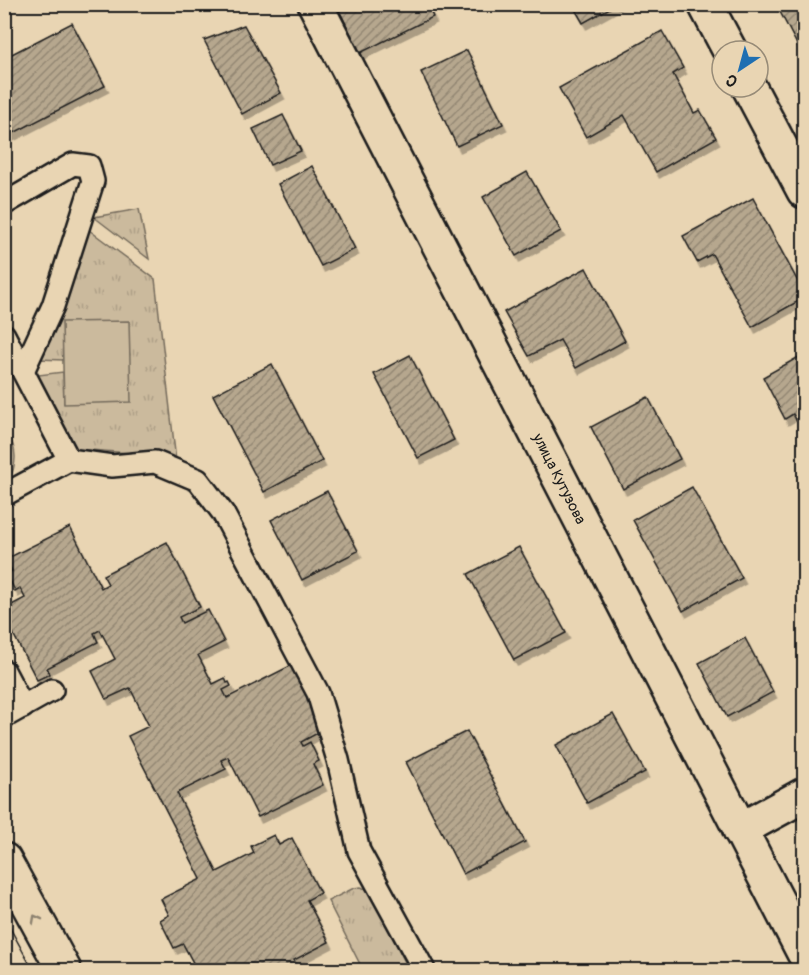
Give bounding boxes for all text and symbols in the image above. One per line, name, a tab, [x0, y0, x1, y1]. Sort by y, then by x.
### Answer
north arrow	[710, 39, 770, 99]
text: С	[722, 69, 742, 91]
street label: улица Кутузова	[528, 430, 590, 528]
one-way arrow	[32, 915, 43, 925]

